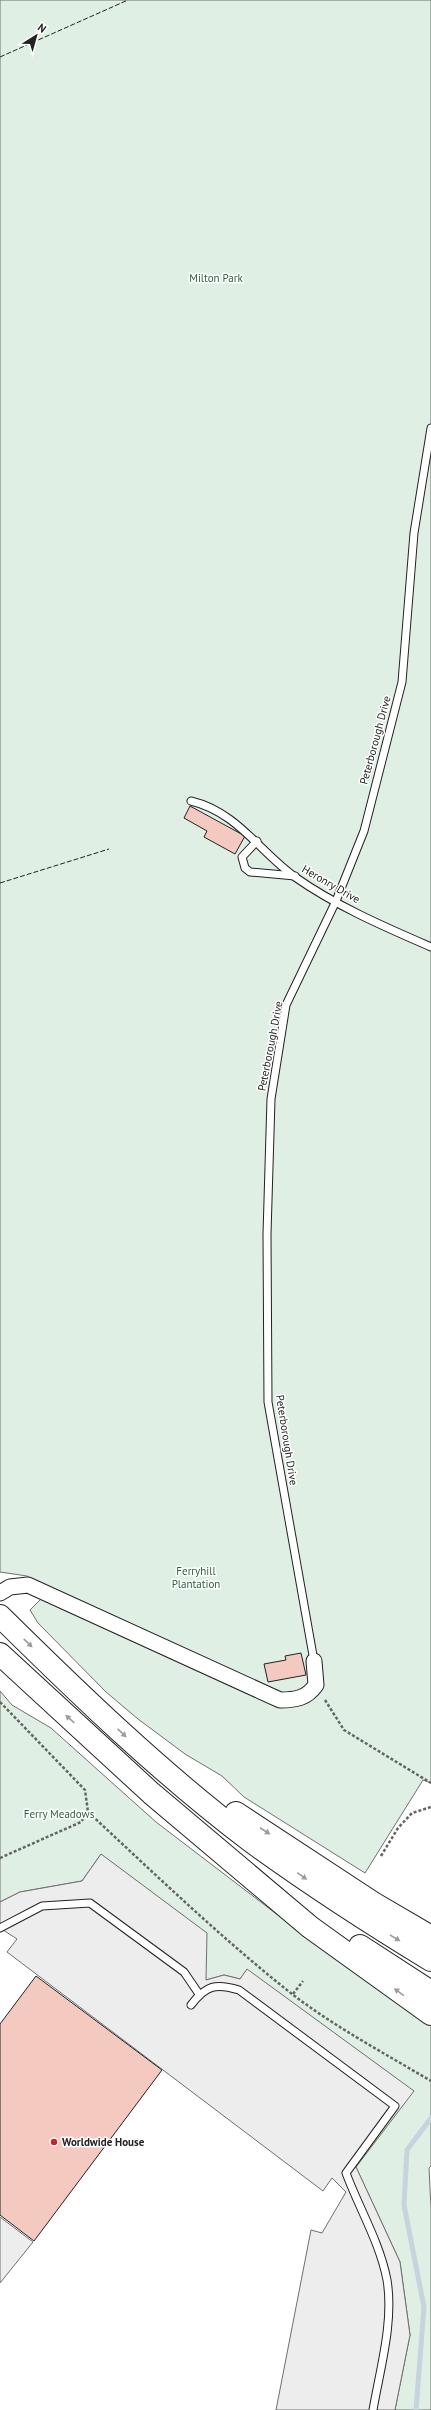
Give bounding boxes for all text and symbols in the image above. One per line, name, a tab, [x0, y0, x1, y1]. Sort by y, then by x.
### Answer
north arrow	[16, 16, 56, 56]
text: N	[35, 20, 49, 36]
park label: Milton Park	[189, 271, 243, 285]
street label: Peterborough Drive	[356, 694, 394, 786]
street label: Heronry Drive	[299, 862, 363, 906]
street label: Peterborough Drive	[254, 1000, 286, 1092]
street label: Peterborough Drive	[273, 1394, 301, 1487]
park label: Ferryhill Plantation	[172, 1564, 220, 1591]
one-way arrow	[23, 1638, 33, 1648]
one-way arrow	[65, 1715, 75, 1724]
one-way arrow	[117, 1728, 127, 1737]
park label: Ferry Meadows	[24, 1807, 95, 1821]
one-way arrow	[259, 1827, 270, 1835]
one-way arrow	[296, 1872, 307, 1880]
one-way arrow	[389, 1935, 401, 1942]
one-way arrow	[394, 1988, 404, 1996]
place label: Worldwide House	[62, 2135, 145, 2149]
marker: Worldwide House	[49, 2137, 59, 2147]

